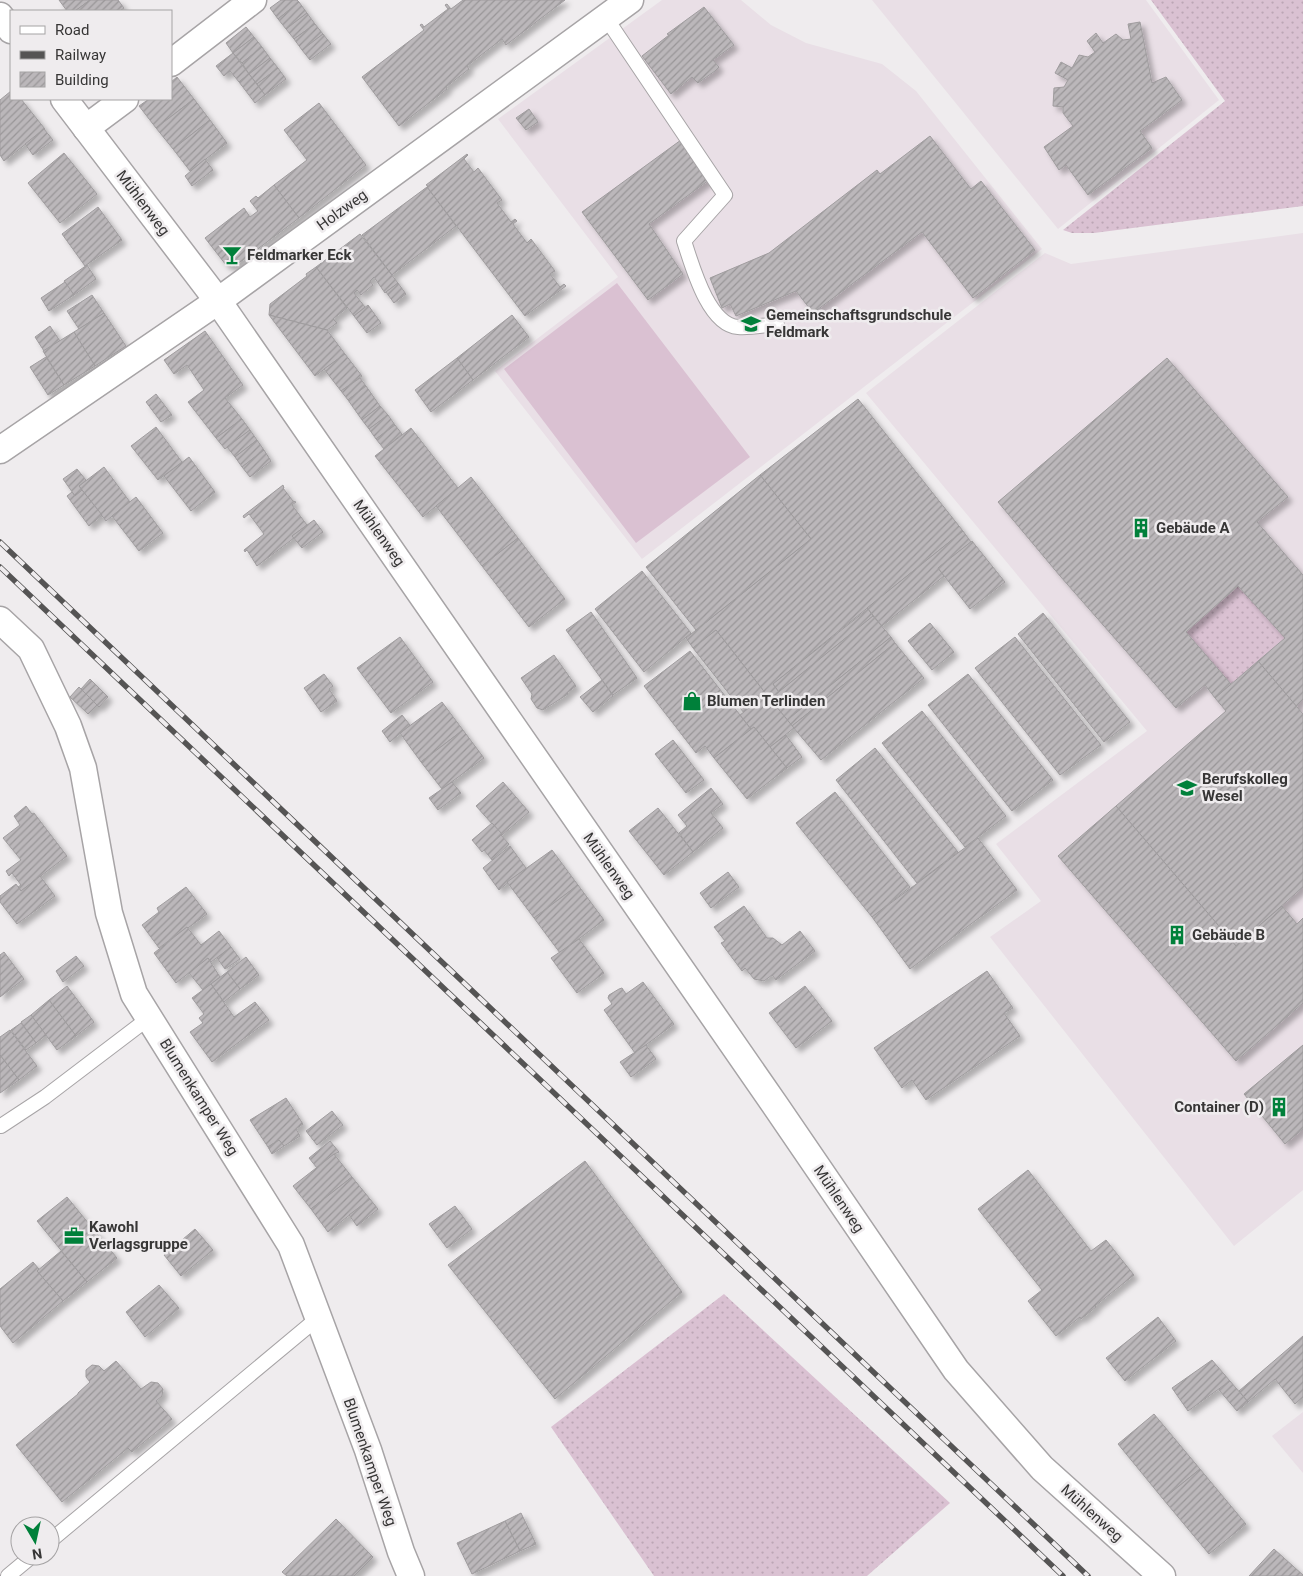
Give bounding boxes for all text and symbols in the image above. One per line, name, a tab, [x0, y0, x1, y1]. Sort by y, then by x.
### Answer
legend	[10, 10, 172, 100]
text: Road	[55, 21, 89, 39]
text: Railway	[55, 46, 106, 64]
text: Building	[55, 71, 109, 89]
street label: Mühlenweg	[113, 167, 173, 239]
street label: Holzweg	[313, 186, 371, 234]
bar icon: Feldmarker Eck	[221, 244, 243, 266]
place label: Feldmarker Eck	[247, 246, 352, 264]
place label: Gemeinschaftsgrundschule Feldmark	[766, 306, 952, 341]
school or university icon: Gemeinschaftsgrundschule Feldmark	[740, 313, 762, 335]
street label: Mühlenweg	[349, 496, 409, 570]
building icon: Gebäude A	[1130, 517, 1152, 539]
place label: Gebäude A	[1156, 519, 1230, 537]
shop icon: Blumen Terlinden	[681, 690, 703, 712]
place label: Blumen Terlinden	[707, 692, 825, 710]
place label: Berufskolleg Wesel	[1202, 770, 1288, 805]
school or university icon: Berufskolleg Wesel	[1176, 777, 1198, 799]
street label: Mühlenweg	[579, 829, 639, 903]
building icon: Gebäude B	[1166, 924, 1188, 946]
place label: Gebäude B	[1192, 926, 1265, 944]
street label: Blumenkamper Weg	[156, 1035, 242, 1159]
building icon: Container (D)	[1268, 1096, 1290, 1118]
place label: Container (D)	[1174, 1098, 1264, 1116]
street label: Mühlenweg	[810, 1162, 868, 1236]
place label: Kawohl Verlagsgruppe	[89, 1218, 188, 1253]
office icon: Kawohl Verlagsgruppe	[63, 1225, 85, 1247]
street label: Blumenkamper Weg	[340, 1396, 400, 1528]
street label: Mühlenweg	[1057, 1480, 1127, 1546]
north arrow	[10, 1516, 60, 1566]
text: N	[31, 1545, 43, 1563]

